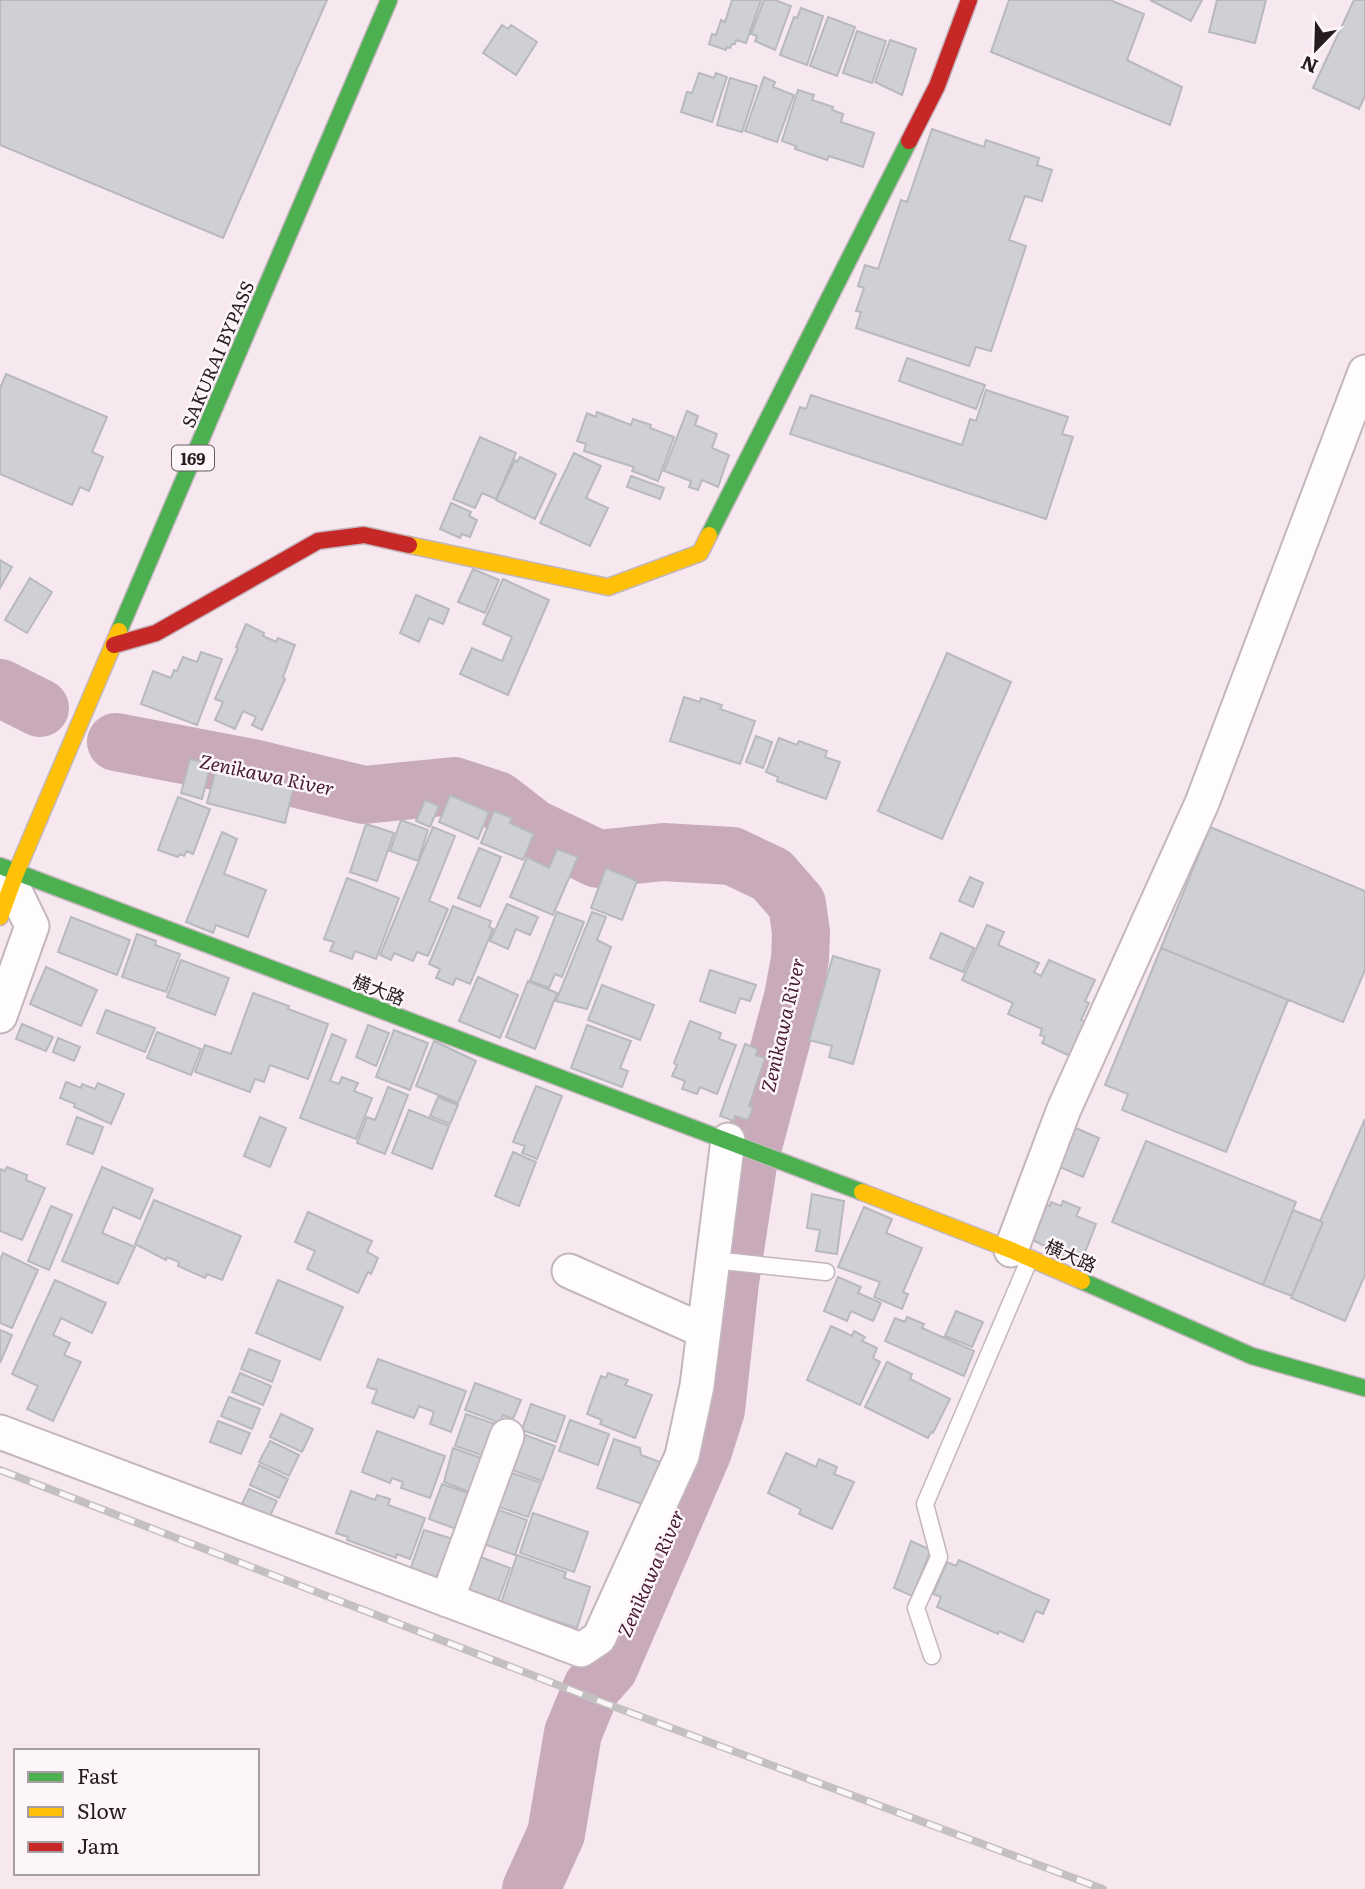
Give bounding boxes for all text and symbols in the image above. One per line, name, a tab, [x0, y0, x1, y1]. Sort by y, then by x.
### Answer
north arrow	[1281, 14, 1351, 84]
text: N	[1296, 50, 1322, 82]
street label: SAKURAI BYPASS	[174, 276, 260, 432]
road number: 169	[172, 446, 214, 471]
water label: Zenikawa River	[197, 746, 337, 802]
water label: Zenikawa River	[753, 955, 811, 1095]
street label: 横大路	[349, 967, 409, 1011]
street label: 横大路	[1041, 1232, 1101, 1278]
water label: Zenikawa River	[609, 1504, 691, 1641]
legend	[14, 1749, 259, 1875]
text: Fast	[77, 1759, 118, 1790]
text: Slow	[77, 1794, 127, 1825]
text: Jam	[77, 1829, 119, 1860]

